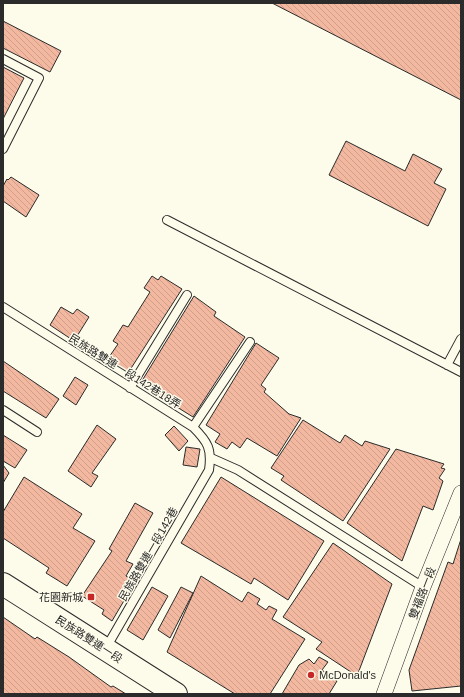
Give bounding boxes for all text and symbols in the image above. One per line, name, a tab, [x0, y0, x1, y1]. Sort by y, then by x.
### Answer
street label: 民族路雙連一段142巷18弄	[67, 332, 183, 410]
street label: 民族路雙連一段142巷	[116, 505, 180, 603]
street label: 雙福路一段	[407, 565, 437, 621]
place label: 花園新城	[39, 591, 83, 603]
marker: 花園新城	[86, 592, 96, 602]
street label: 民族路雙連一段	[53, 613, 125, 665]
place label: McDonald's	[319, 669, 377, 681]
marker: McDonald's	[306, 670, 316, 680]

